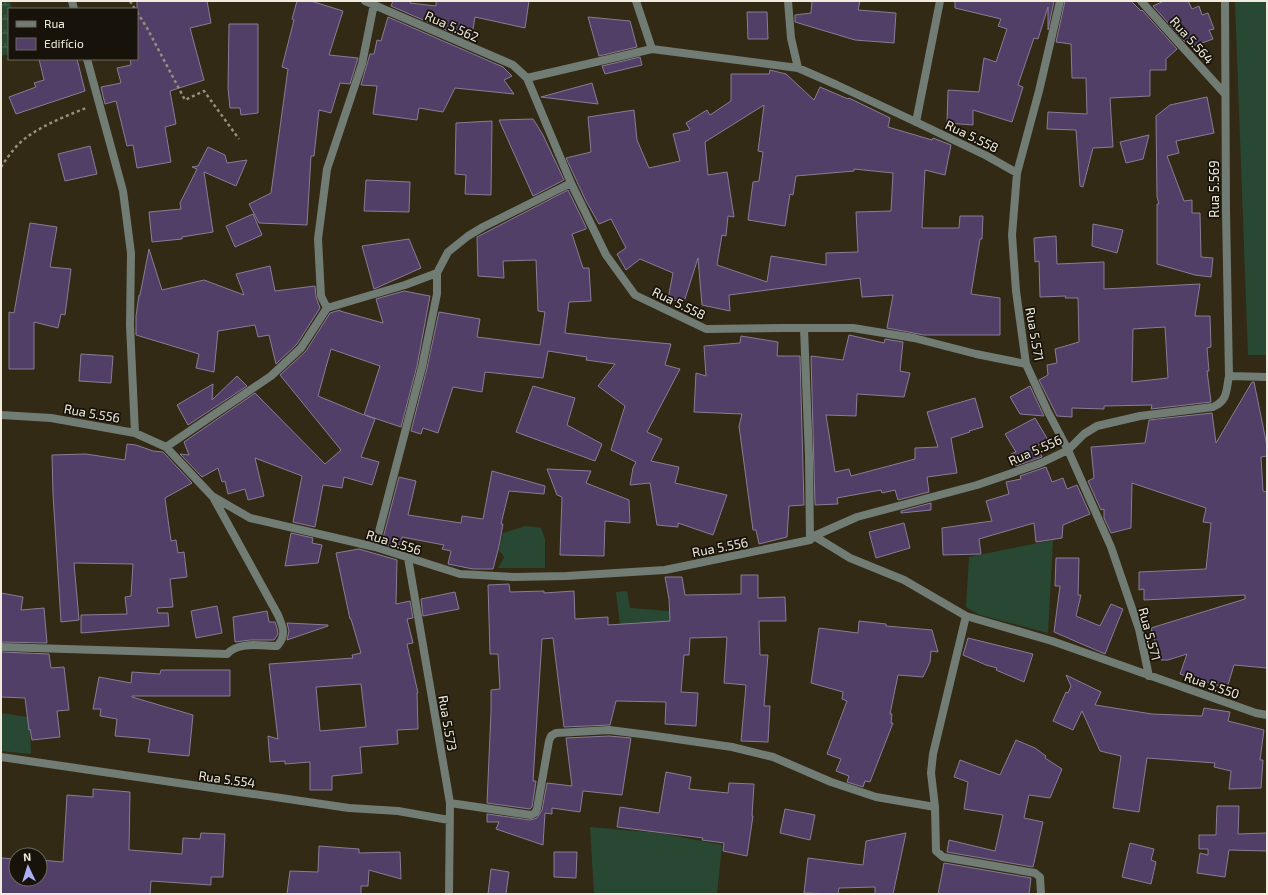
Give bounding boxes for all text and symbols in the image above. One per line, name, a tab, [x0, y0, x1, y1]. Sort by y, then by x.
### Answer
street label: Rua 5.562	[423, 7, 481, 45]
legend	[8, 8, 138, 60]
street label: Rua 5.564	[1167, 13, 1217, 67]
text: Rua	[44, 16, 65, 30]
text: Edifício	[44, 36, 84, 50]
street label: Rua 5.558	[943, 116, 1001, 156]
street label: Rua 5.569	[1206, 160, 1222, 218]
street label: Rua 5.558	[650, 283, 708, 323]
street label: Rua 5.571	[1022, 306, 1048, 362]
street label: Rua 5.556	[63, 400, 121, 426]
street label: Rua 5.556	[1006, 431, 1064, 469]
street label: Rua 5.556	[364, 526, 424, 558]
street label: Rua 5.556	[691, 534, 749, 560]
street label: Rua 5.571	[1135, 606, 1165, 662]
street label: Rua 5.550	[1182, 668, 1242, 702]
street label: Rua 5.573	[435, 694, 461, 752]
street label: Rua 5.554	[197, 767, 257, 791]
north arrow	[8, 847, 48, 887]
text: N	[23, 850, 32, 863]

